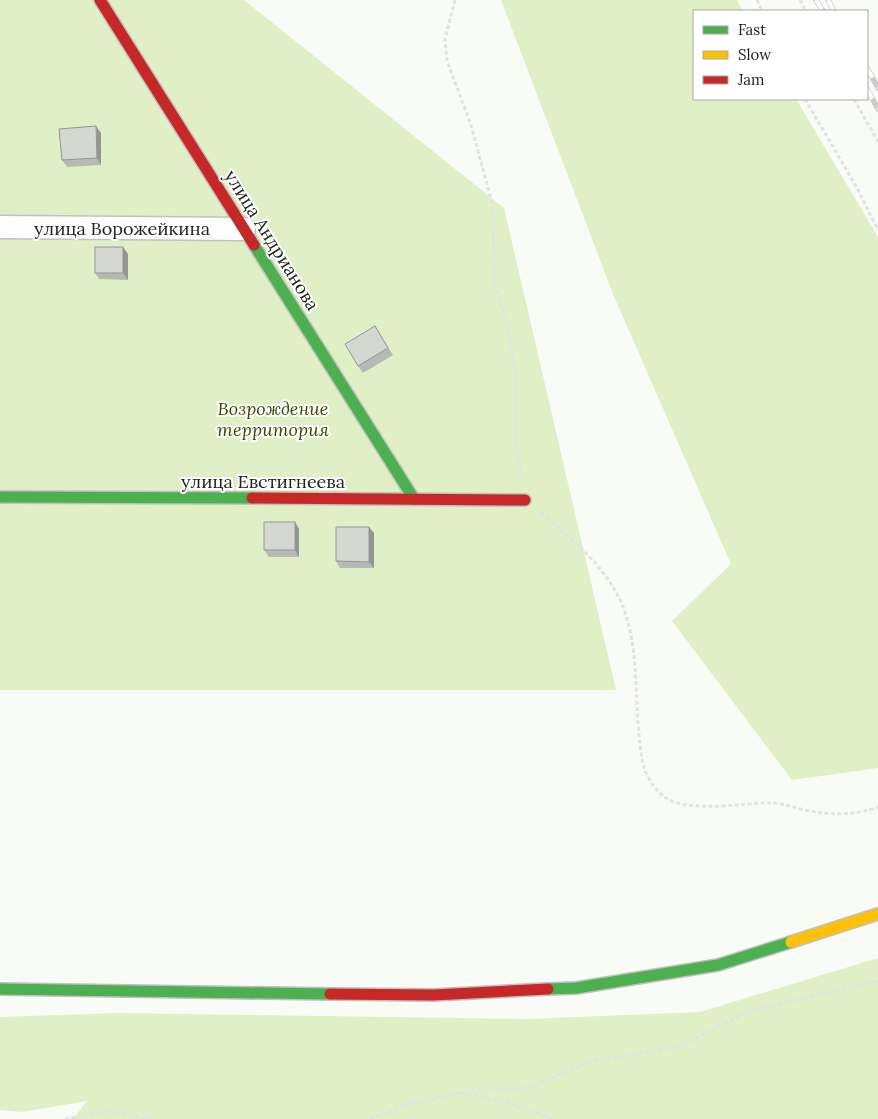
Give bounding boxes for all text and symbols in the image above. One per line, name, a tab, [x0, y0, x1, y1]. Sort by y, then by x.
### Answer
legend	[693, 10, 868, 100]
text: Fast	[738, 20, 766, 39]
text: Slow	[738, 45, 771, 64]
text: Jam	[737, 70, 765, 89]
street label: улица Андрианова	[220, 165, 324, 315]
street label: улица Ворожейкина	[34, 217, 210, 240]
park label: Возрождение территория	[217, 397, 329, 441]
street label: улица Евстигнеева	[181, 470, 345, 493]

